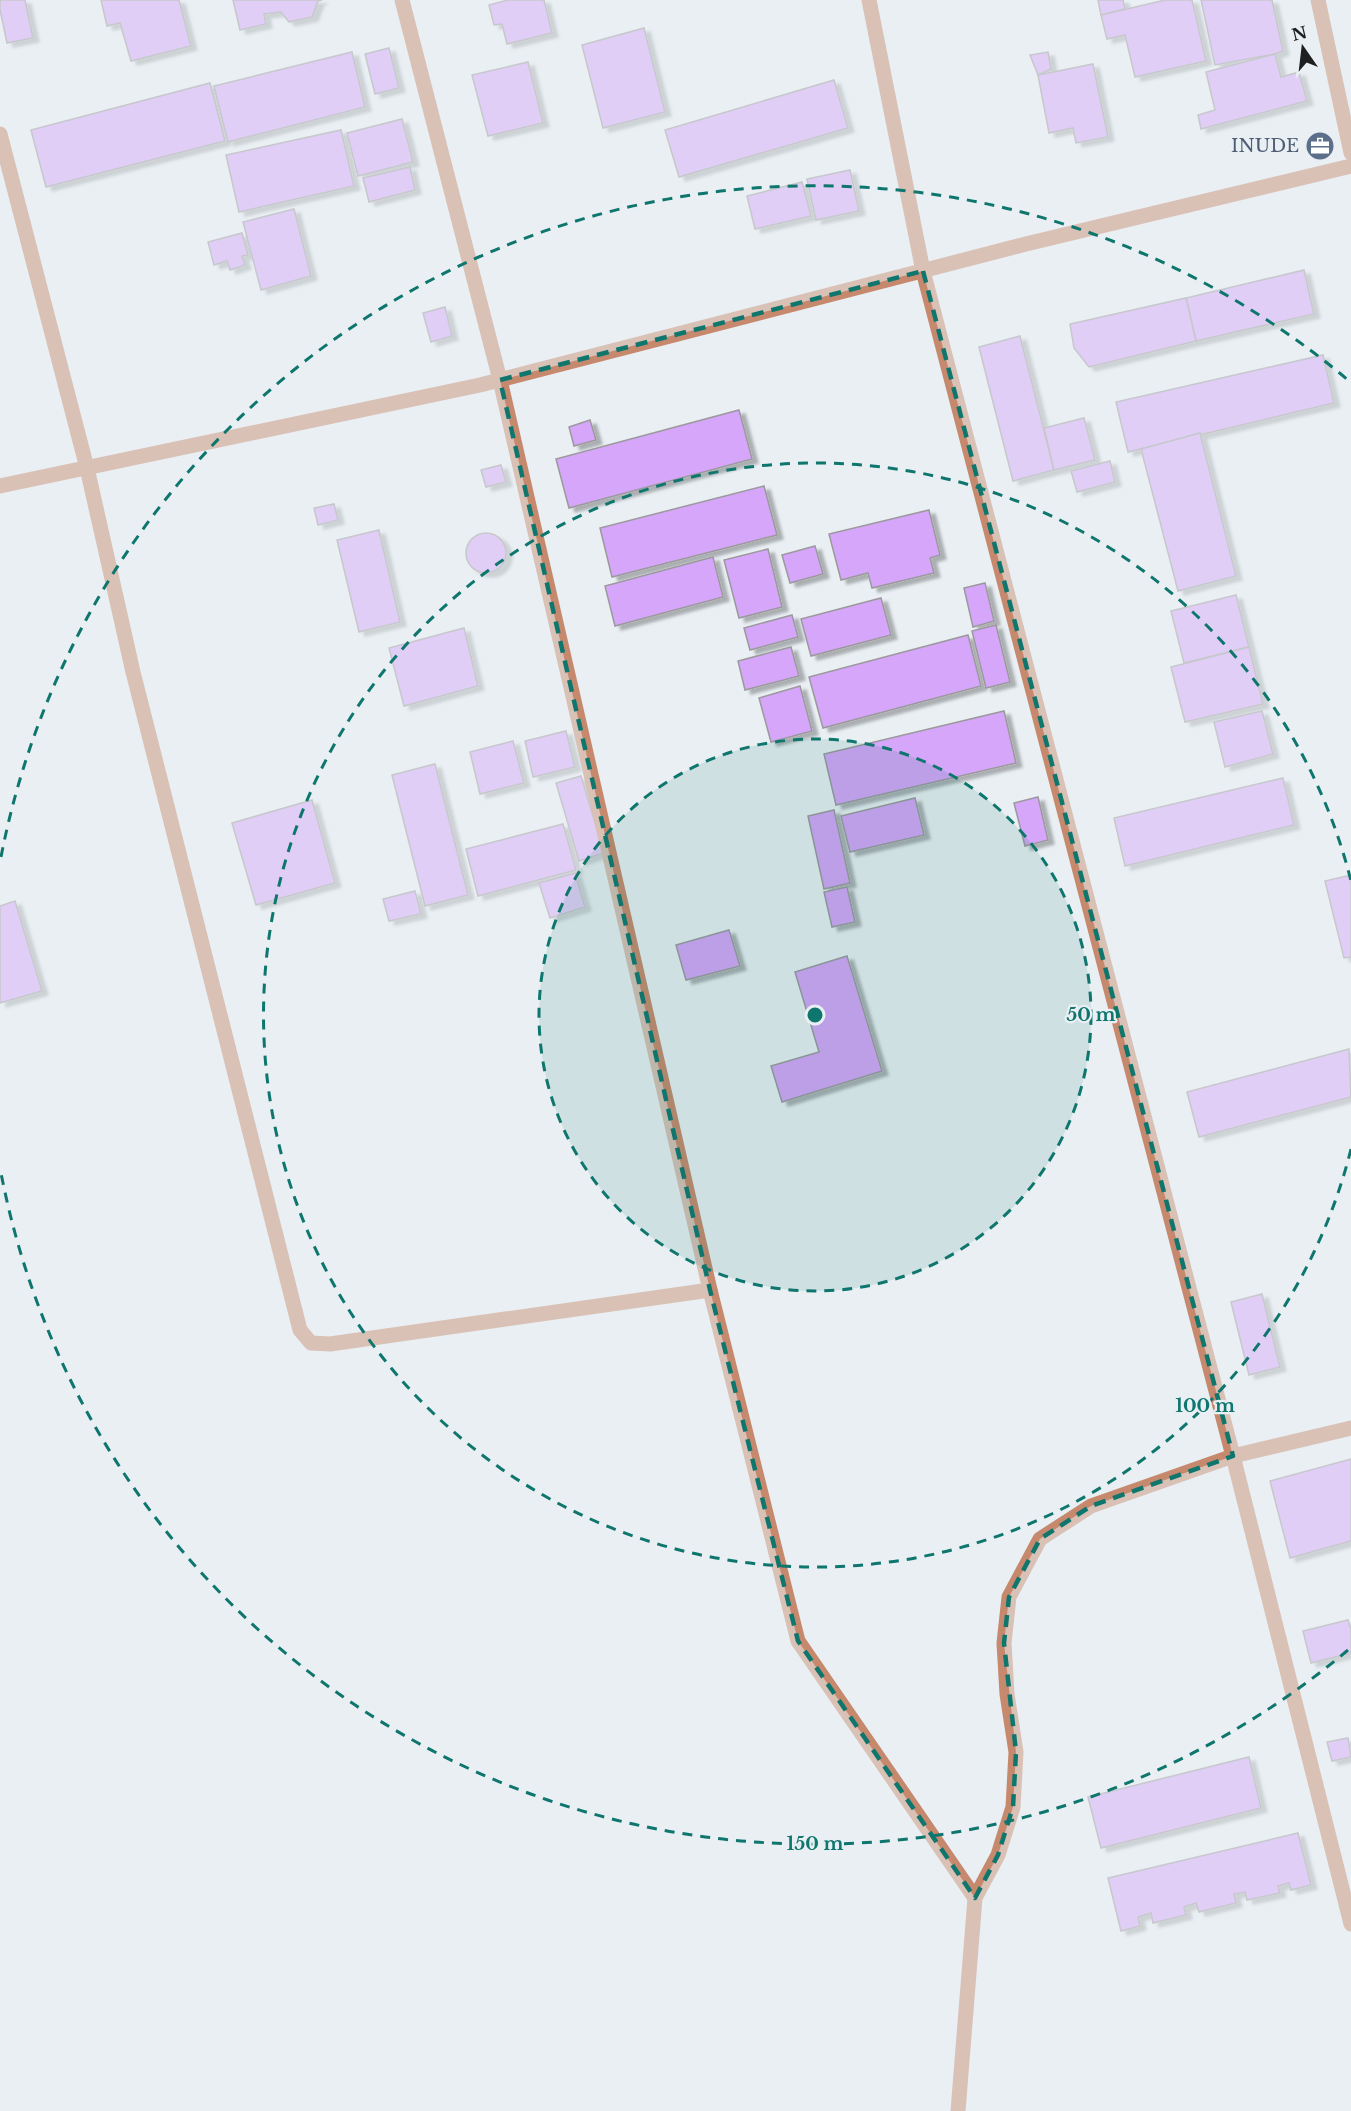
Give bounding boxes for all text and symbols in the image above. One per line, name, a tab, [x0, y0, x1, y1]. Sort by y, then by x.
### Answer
north arrow	[1273, 18, 1333, 78]
text: N	[1290, 22, 1309, 45]
office icon: INUDE	[1304, 130, 1336, 162]
place label: INUDE	[1231, 135, 1299, 157]
text: 50 m	[1067, 1004, 1116, 1026]
centre of rings	[805, 1005, 825, 1025]
text: 100 m	[1175, 1395, 1235, 1417]
text: 150 m	[787, 1833, 844, 1855]

